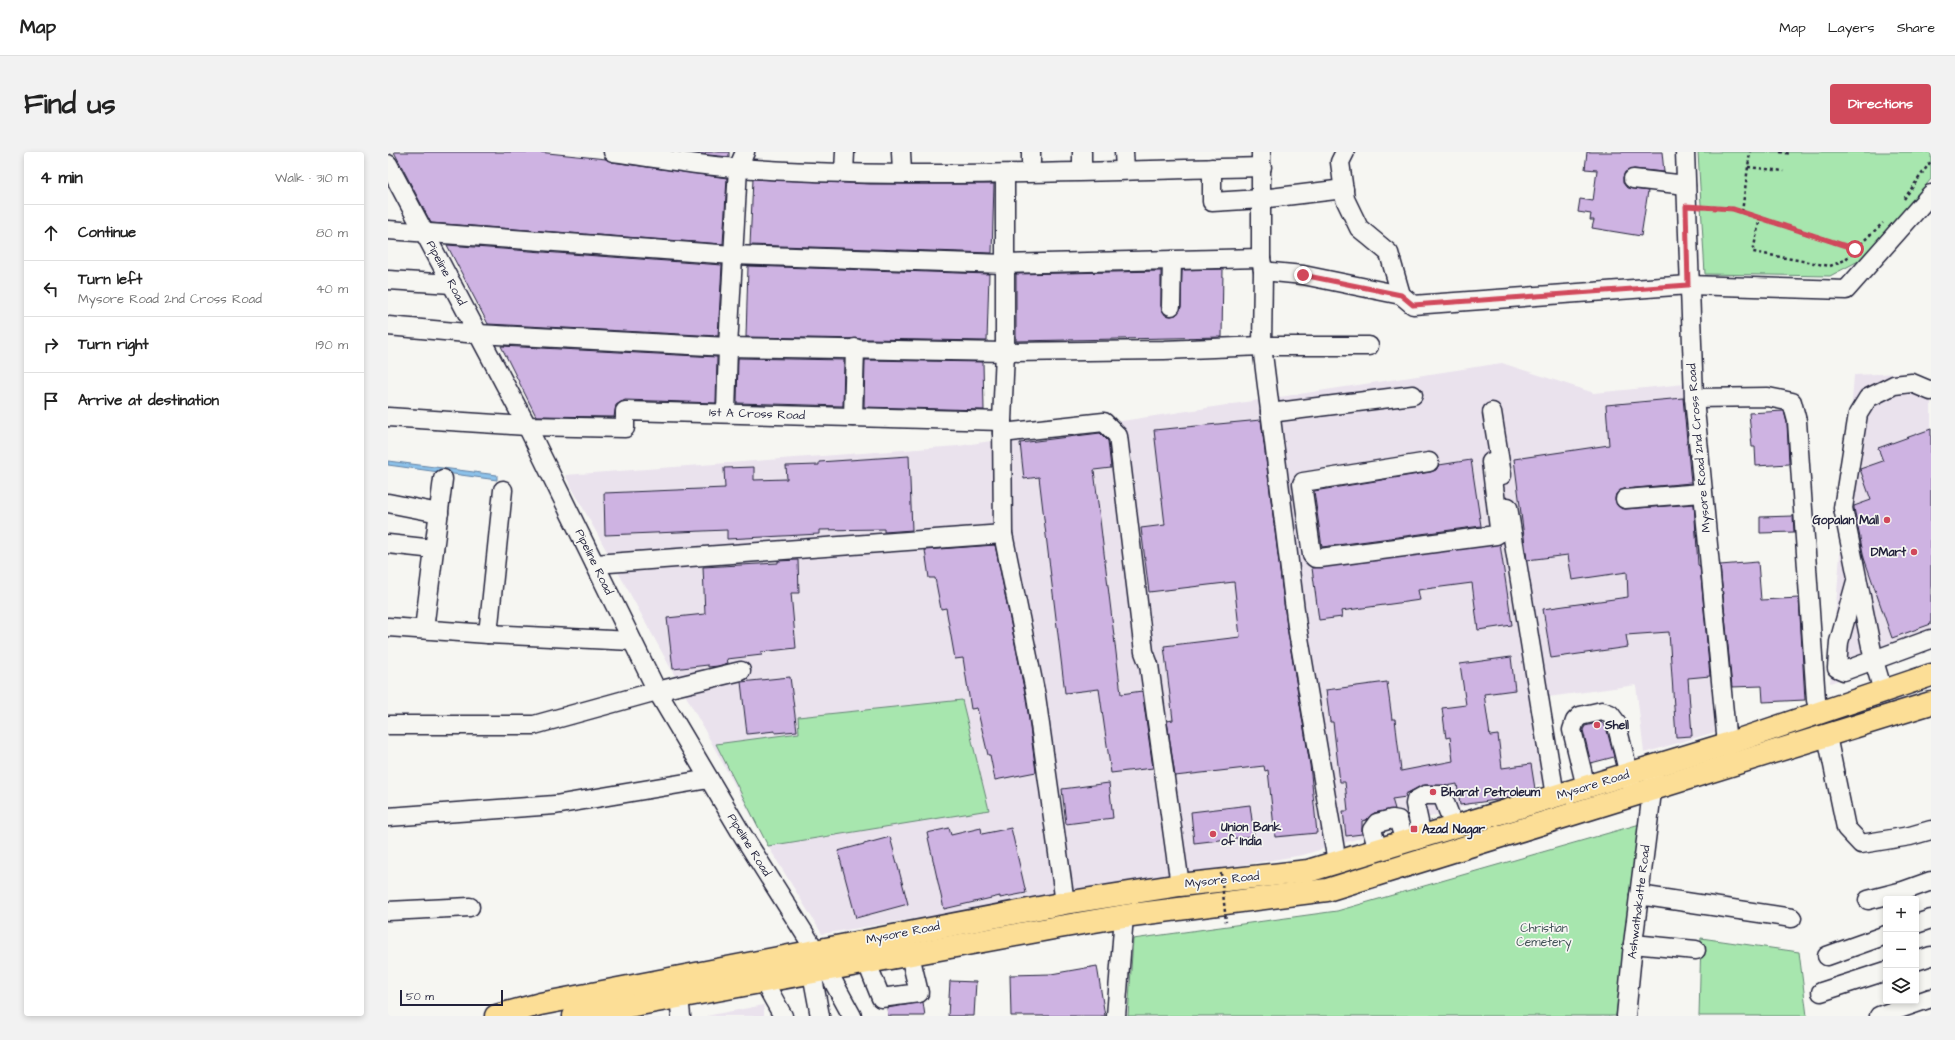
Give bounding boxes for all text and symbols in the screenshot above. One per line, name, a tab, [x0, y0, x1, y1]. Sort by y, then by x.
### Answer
text: Map	[20, 14, 56, 41]
text: Map	[1779, 18, 1806, 38]
text: Layers	[1828, 18, 1875, 38]
text: Share	[1897, 18, 1935, 38]
button: Directions	[1830, 84, 1931, 124]
text: Find us	[24, 85, 115, 124]
text: 4 min	[40, 166, 83, 190]
text: Walk · 310 m	[275, 169, 348, 187]
icon: ahead	[40, 222, 62, 244]
text: Continue	[78, 222, 136, 243]
text: 80 m	[316, 224, 348, 242]
street label: Pipeline Road	[422, 238, 470, 308]
route start	[1846, 240, 1864, 258]
route end	[1294, 266, 1312, 284]
text: Turn left	[78, 269, 142, 290]
icon: left	[40, 278, 62, 300]
text: 40 m	[316, 280, 348, 298]
text: Mysore Road 2nd Cross Road	[78, 290, 262, 308]
icon: right	[40, 334, 62, 356]
text: Turn right	[78, 334, 149, 355]
text: 190 m	[315, 336, 348, 354]
street label: Mysore Road 2nd Cross Road	[1683, 363, 1716, 533]
icon: arrive	[40, 390, 62, 412]
text: Arrive at destination	[78, 390, 219, 411]
street label: 1st A Cross Road	[709, 404, 805, 424]
place label: Gopalan Mall	[1813, 512, 1879, 530]
marker: Gopalan Mall	[1882, 515, 1892, 525]
street label: Pipeline Road	[571, 526, 617, 598]
place label: DMart	[1871, 544, 1906, 561]
marker: DMart	[1909, 547, 1919, 557]
place label: Shell	[1604, 717, 1629, 734]
marker: Shell	[1592, 720, 1602, 730]
street label: Mysore Road	[1555, 766, 1632, 805]
place label: Bharat Petroleum	[1441, 784, 1541, 801]
marker: Bharat Petroleum	[1428, 787, 1438, 797]
street label: Pipeline Road	[723, 810, 775, 880]
place label: Union Bank of India	[1220, 819, 1282, 850]
place label: Azad Nagar	[1422, 821, 1486, 840]
marker: Azad Nagar	[1409, 824, 1419, 834]
marker: Union Bank of India	[1208, 829, 1218, 839]
street label: Ashwathakatte Road	[1624, 844, 1654, 960]
street label: Mysore Road	[1184, 868, 1260, 893]
map controls	[1883, 896, 1919, 1004]
button: +	[1883, 896, 1919, 932]
street label: Mysore Road	[865, 918, 942, 949]
park label: Christian Cemetery	[1516, 920, 1572, 952]
button: −	[1883, 932, 1919, 968]
button: layers	[1883, 968, 1919, 1004]
scale bar	[400, 988, 503, 1007]
text: 50 m	[406, 989, 434, 1004]

